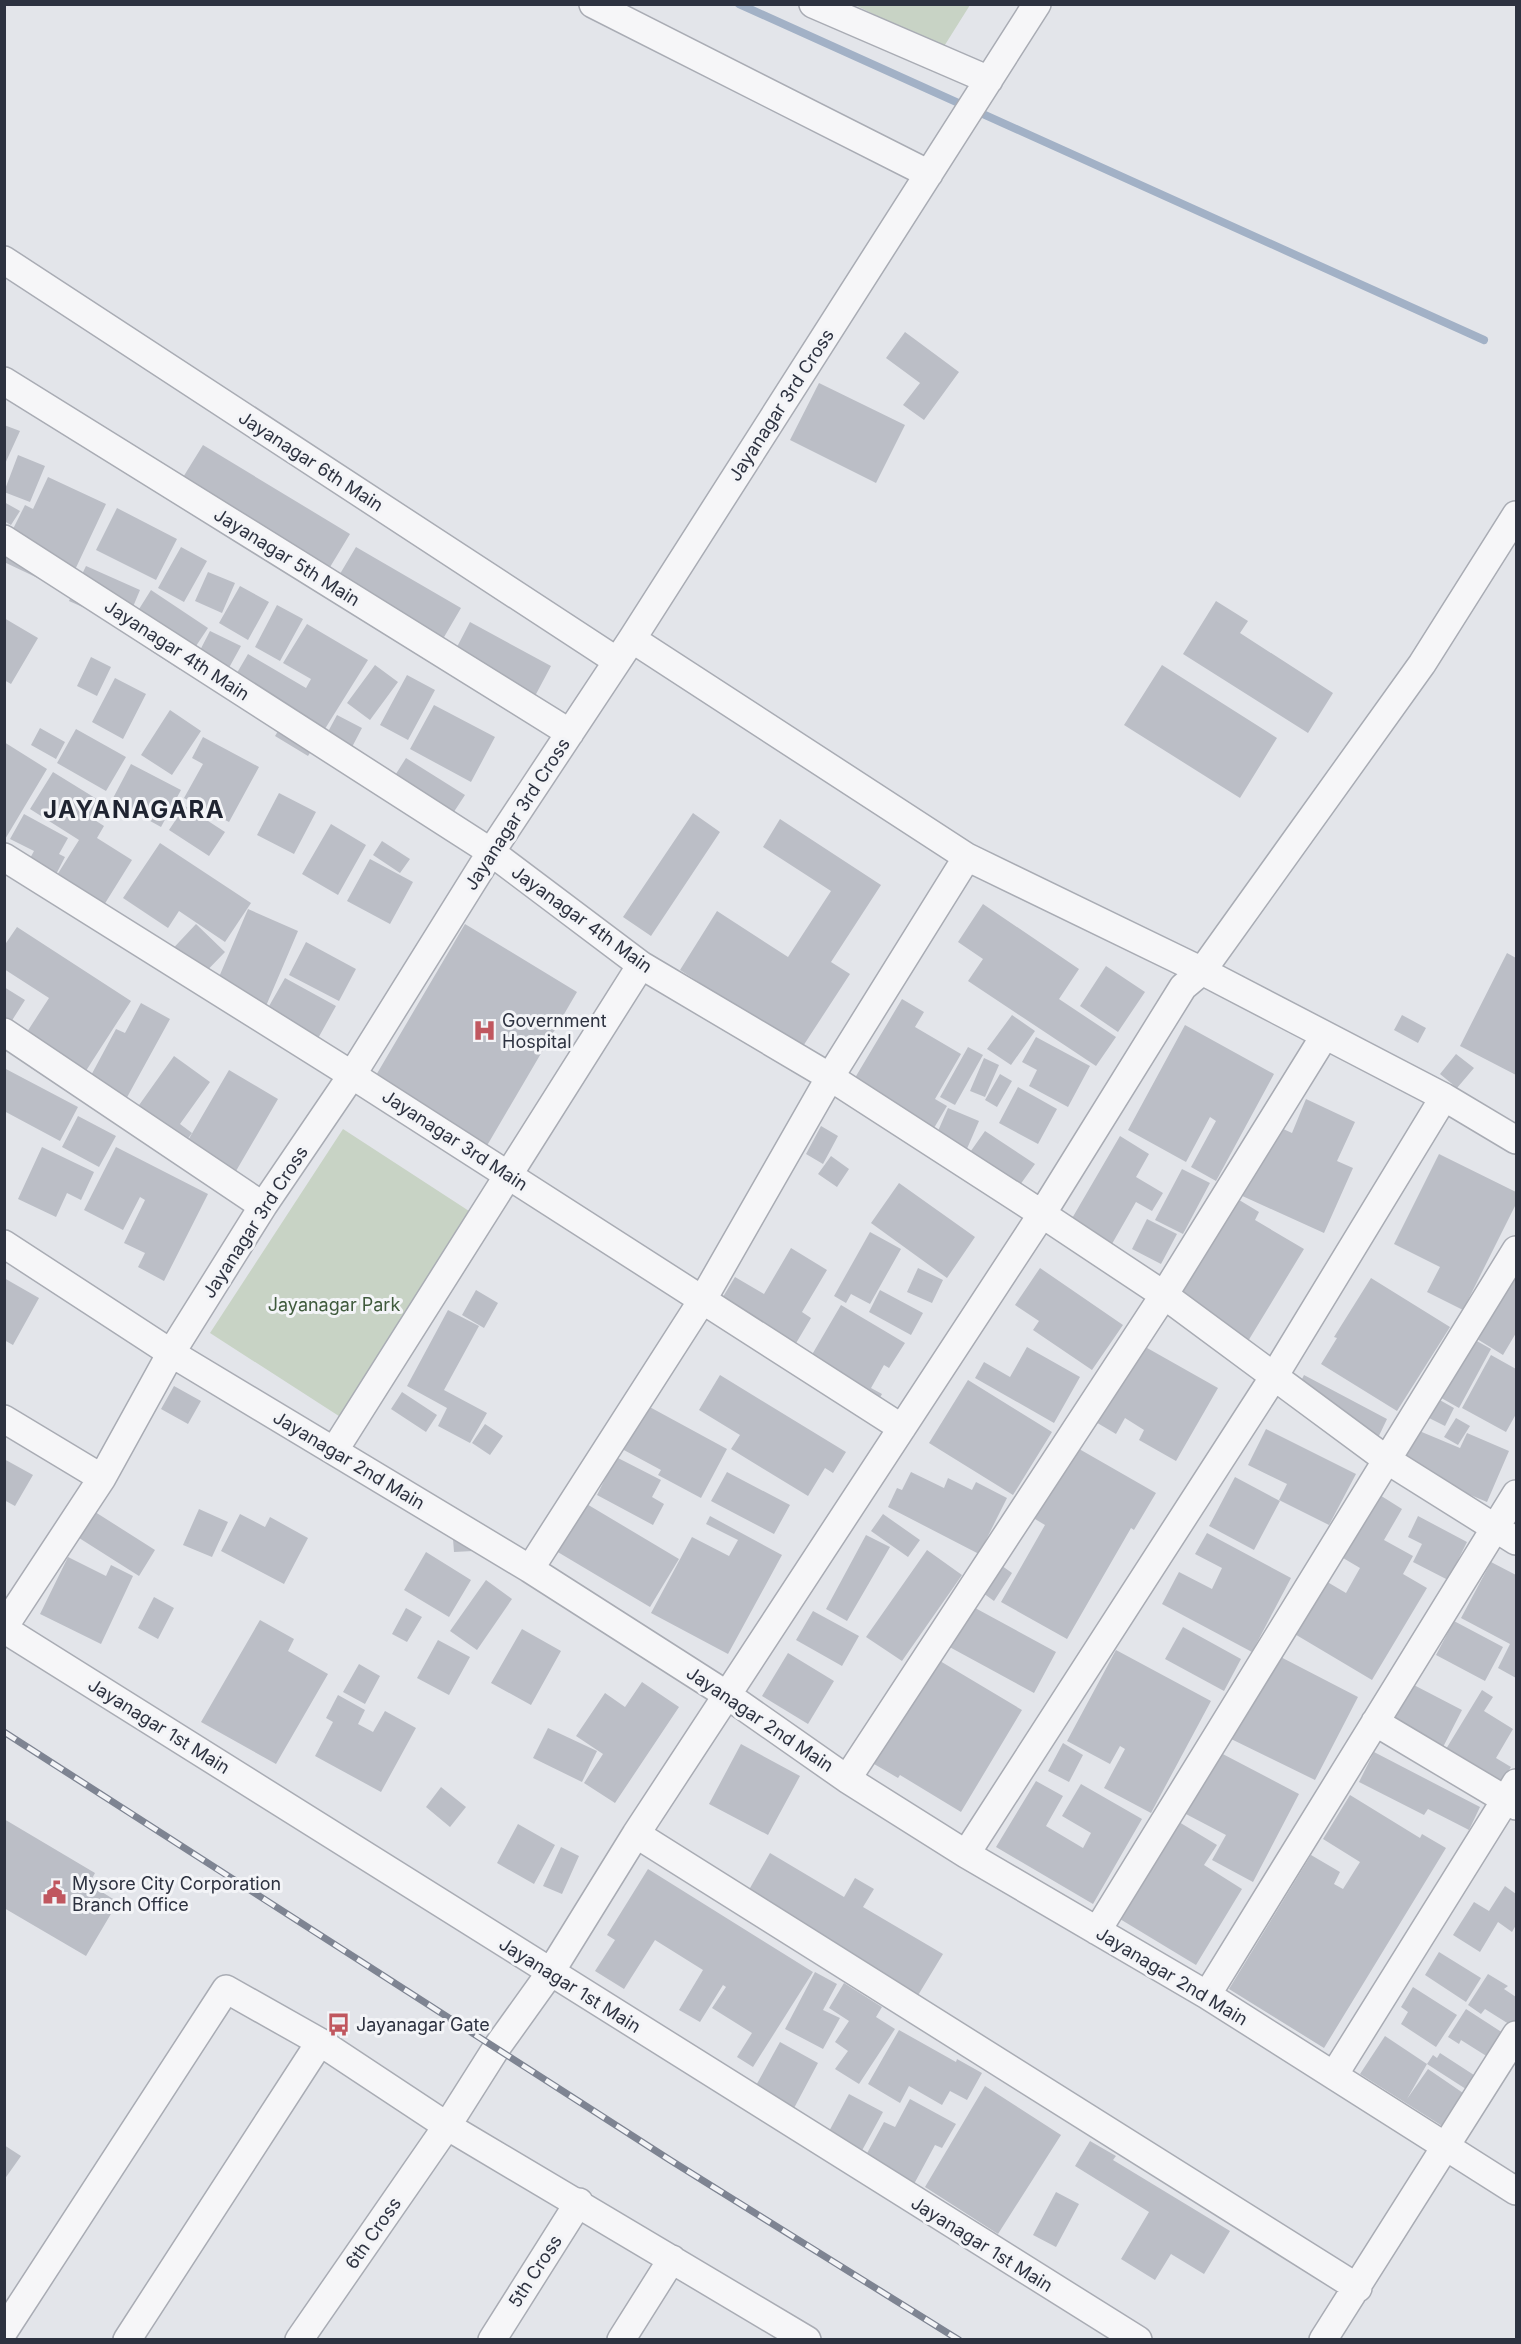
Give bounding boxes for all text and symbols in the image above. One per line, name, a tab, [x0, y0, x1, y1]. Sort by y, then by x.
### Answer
street label: Jayanagar 3rd Cross	[724, 325, 838, 485]
street label: Jayanagar 6th Main	[235, 406, 387, 516]
street label: Jayanagar 5th Main	[210, 504, 364, 610]
street label: Jayanagar 4th Main	[101, 595, 253, 705]
street label: Jayanagar 3rd Cross	[460, 734, 574, 894]
district label: JAYANAGARA	[43, 795, 225, 824]
street label: Jayanagar 4th Main	[508, 861, 656, 977]
place label: Government Hospital	[502, 1010, 607, 1052]
hospital icon: Government Hospital	[471, 1017, 497, 1043]
street label: Jayanagar 3rd Main	[378, 1085, 532, 1195]
street label: Jayanagar 3rd Cross	[198, 1142, 312, 1302]
park label: Jayanagar Park	[268, 1294, 400, 1315]
street label: Jayanagar 2nd Main	[269, 1406, 429, 1514]
street label: Jayanagar 2nd Main	[682, 1662, 838, 1776]
street label: Jayanagar 1st Main	[84, 1674, 234, 1778]
place label: Mysore City Corporation Branch Office	[72, 1873, 281, 1915]
public building icon: Mysore City Corporation Branch Office	[41, 1880, 67, 1906]
street label: Jayanagar 2nd Main	[1092, 1922, 1252, 2030]
street label: Jayanagar 1st Main	[495, 1933, 645, 2037]
bus stop icon: Jayanagar Gate	[325, 2011, 351, 2037]
place label: Jayanagar Gate	[356, 2014, 490, 2035]
street label: Jayanagar 1st Main	[907, 2192, 1057, 2296]
street label: 6th Cross	[341, 2193, 405, 2273]
street label: 5th Cross	[504, 2231, 566, 2311]

